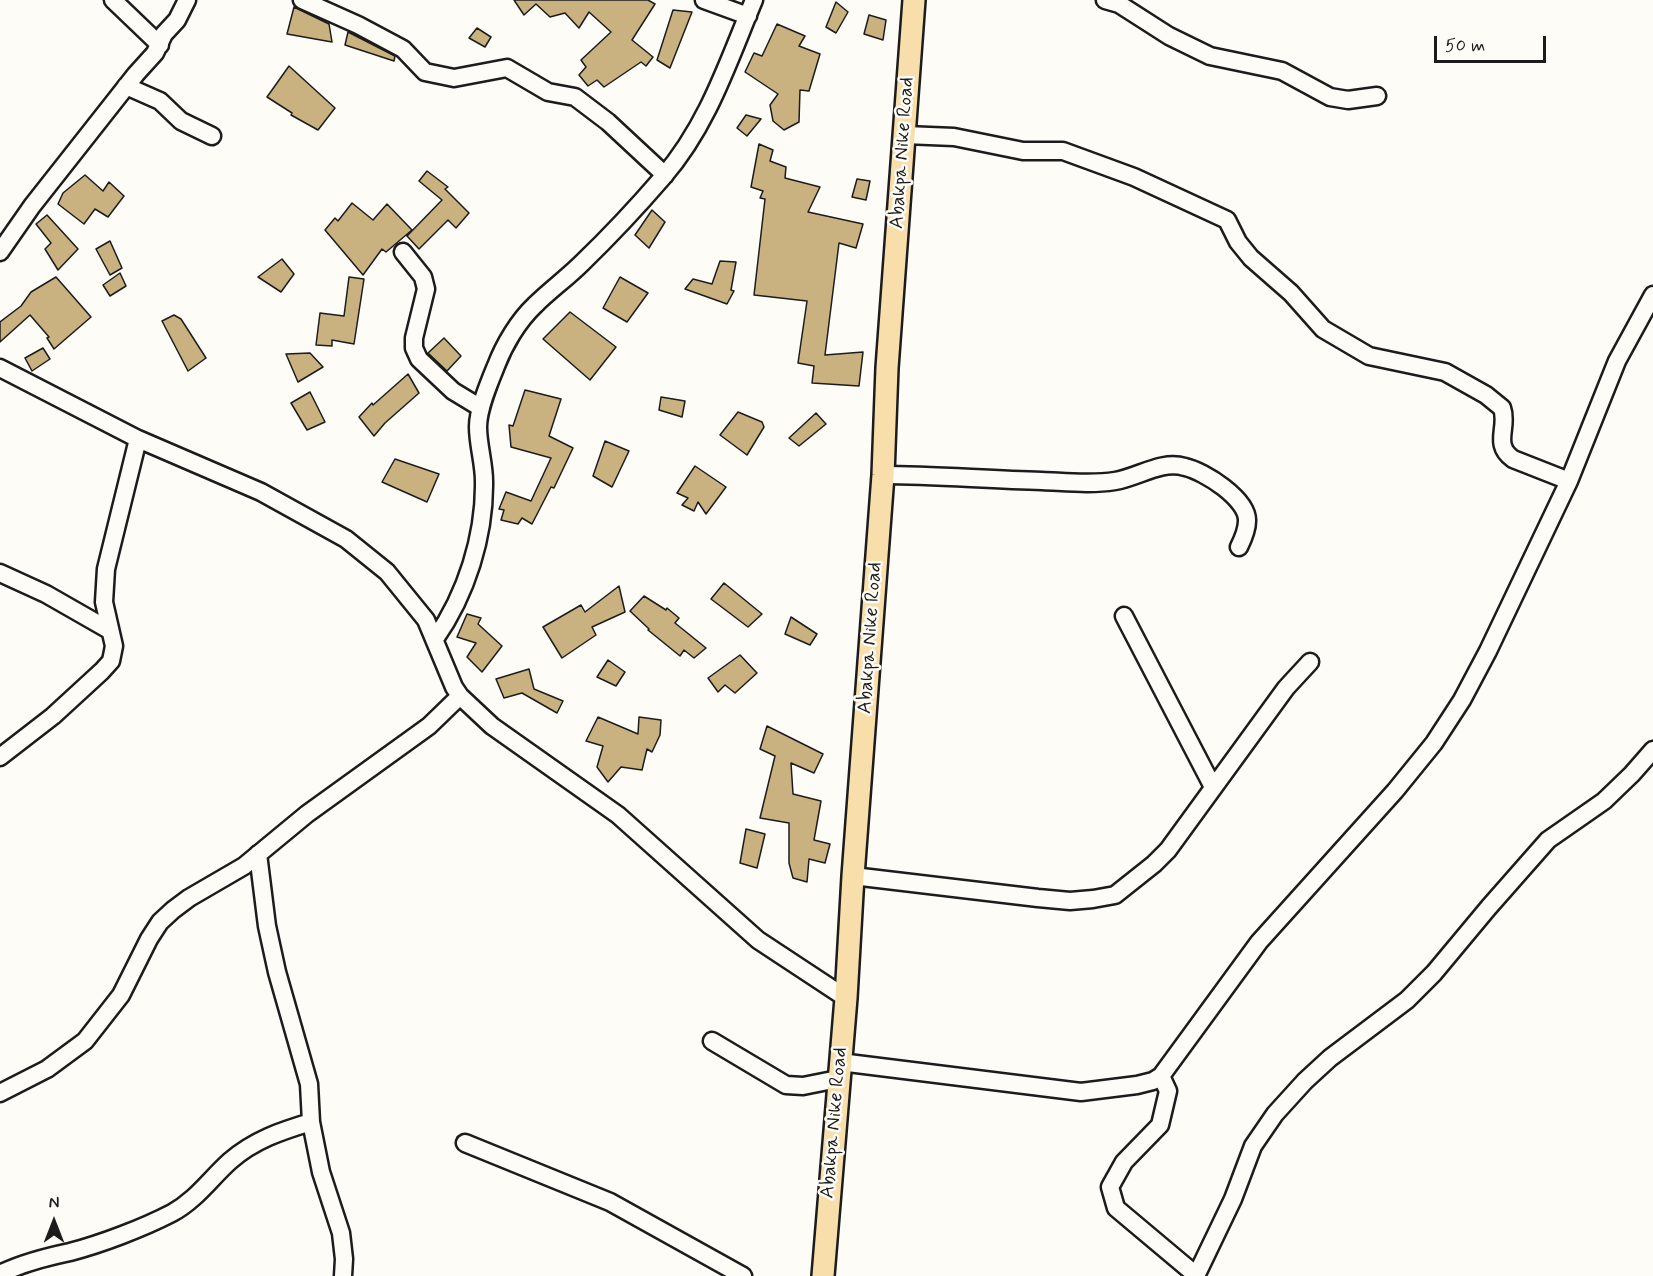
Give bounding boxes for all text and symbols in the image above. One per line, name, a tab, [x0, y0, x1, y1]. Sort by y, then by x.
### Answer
scale bar	[1437, 24, 1550, 62]
text: 50 m	[1445, 34, 1485, 58]
street label: Abakpa Nike Road	[886, 76, 920, 230]
street label: Abakpa Nike Road	[854, 561, 888, 715]
street label: Abakpa Nike Road	[816, 1046, 854, 1200]
north arrow	[24, 1192, 84, 1252]
text: N	[49, 1193, 59, 1214]

